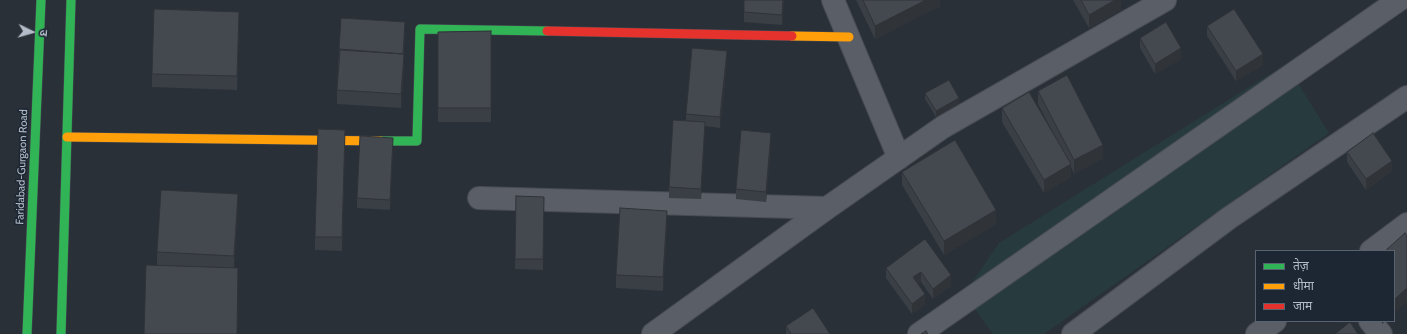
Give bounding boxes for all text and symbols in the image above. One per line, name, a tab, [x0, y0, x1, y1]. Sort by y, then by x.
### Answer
north arrow	[12, 12, 52, 52]
text: उ	[37, 29, 51, 37]
street label: Faridabad-Gurgaon Road	[13, 109, 31, 225]
legend	[1255, 250, 1395, 322]
text: तेज़	[1293, 258, 1309, 273]
text: धीमा	[1293, 278, 1314, 293]
text: जाम	[1293, 298, 1312, 313]

